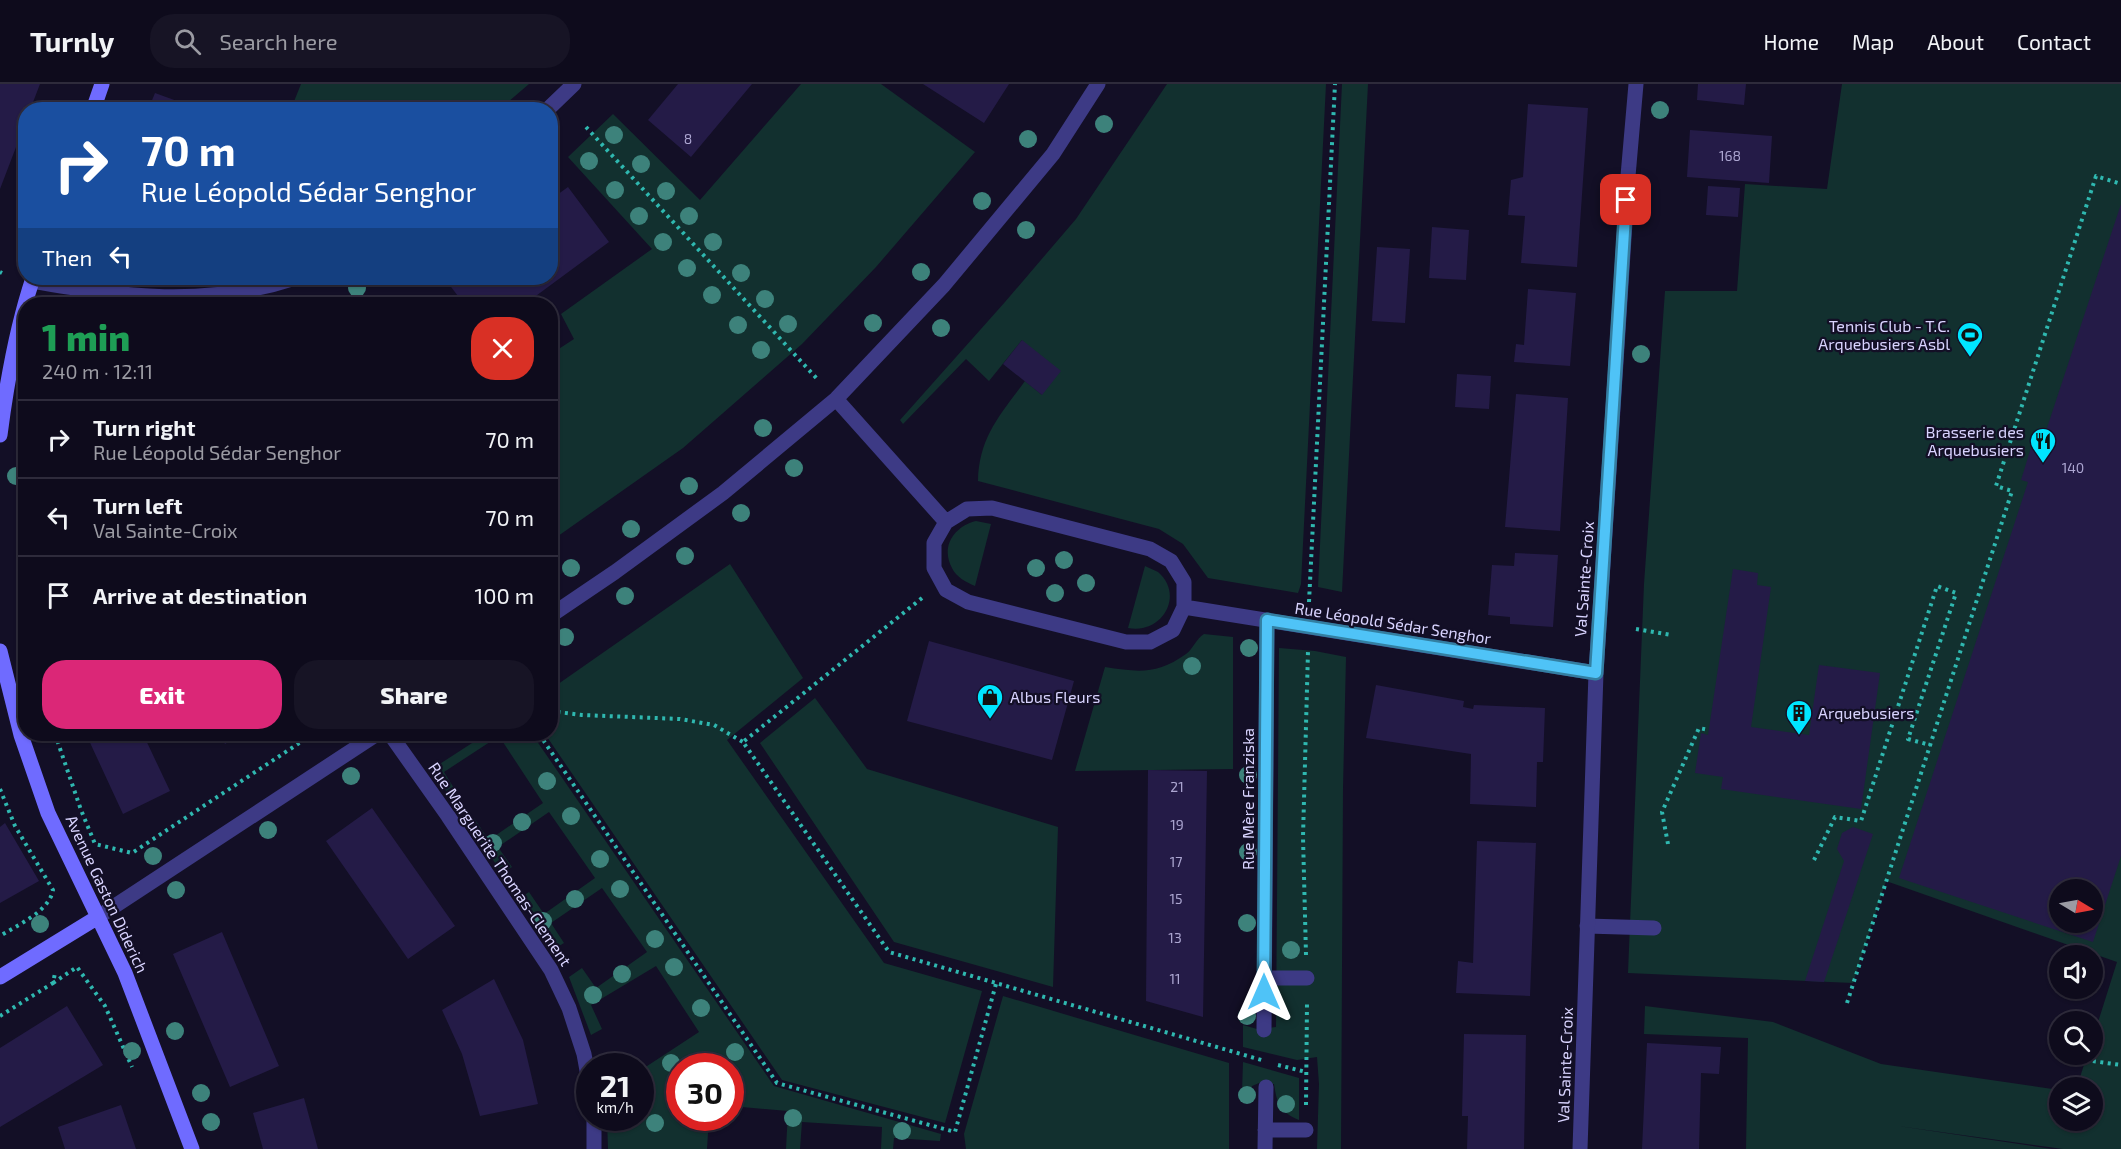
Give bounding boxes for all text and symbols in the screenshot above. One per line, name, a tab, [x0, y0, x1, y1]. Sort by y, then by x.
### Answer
search box	[150, 14, 570, 68]
text: Turnly	[30, 24, 114, 58]
icon: search	[171, 25, 204, 58]
text: Search here	[219, 28, 338, 54]
text: Home	[1763, 29, 1819, 54]
text: Map	[1852, 29, 1894, 54]
text: About	[1927, 29, 1984, 54]
text: Contact	[2017, 29, 2091, 54]
text: 70 m	[141, 124, 236, 174]
icon: right	[42, 126, 120, 204]
house number: 8	[684, 130, 692, 147]
house number: 168	[1719, 147, 1741, 164]
pin	[1600, 174, 1651, 225]
text: Rue Léopold Sédar Senghor	[141, 175, 476, 207]
icon: arrive	[1609, 183, 1642, 216]
icon: left	[104, 240, 137, 273]
text: Then	[42, 244, 92, 270]
text: 1 min	[42, 315, 130, 358]
place label: Tennis Club - T.C. Arquebusiers Asbl	[1818, 316, 1950, 353]
button: close	[471, 317, 534, 380]
sports icon: Tennis Club - T.C. Arquebusiers Asbl	[1955, 320, 1985, 358]
text: 240 m · 12:11	[42, 359, 153, 383]
text: Turn right	[93, 414, 195, 440]
place label: Brasserie des Arquebusiers	[1926, 422, 2024, 459]
icon: right	[42, 423, 75, 456]
text: 70 m	[485, 426, 534, 452]
restaurant icon: Brasserie des Arquebusiers	[2028, 426, 2058, 464]
text: Rue Léopold Sédar Senghor	[93, 440, 341, 464]
house number: 140	[2062, 459, 2084, 476]
text: Turn left	[93, 492, 182, 518]
icon: left	[42, 501, 75, 534]
text: 70 m	[485, 504, 534, 530]
text: Val Sainte-Croix	[93, 518, 238, 542]
street label: Val Sainte-Croix	[1570, 520, 1597, 637]
icon: arrive	[42, 579, 75, 612]
text: Arrive at destination	[93, 582, 307, 608]
text: 100 m	[475, 582, 534, 608]
street label: Rue Léopold Sédar Senghor	[1293, 598, 1493, 648]
button: Exit	[42, 660, 282, 729]
button: Share	[294, 660, 534, 729]
shop icon: Albus Fleurs	[975, 682, 1005, 720]
place label: Albus Fleurs	[1010, 687, 1100, 706]
building icon: Arquebusiers	[1784, 698, 1814, 736]
place label: Arquebusiers	[1818, 703, 1915, 722]
street label: Rue Mère Franziska	[1238, 728, 1257, 870]
street label: Rue Marguerite Thomas-Clement	[425, 758, 576, 969]
house number: 21	[1170, 778, 1184, 795]
street label: Avenue Gaston Diderich	[62, 812, 152, 976]
house number: 19	[1170, 816, 1184, 833]
house number: 17	[1170, 853, 1182, 870]
north arrow	[2049, 879, 2103, 933]
map controls	[2049, 879, 2103, 1131]
house number: 15	[1169, 890, 1183, 907]
house number: 13	[1168, 929, 1182, 946]
button: sound	[2049, 945, 2103, 999]
position arrow	[1232, 960, 1296, 1024]
house number: 11	[1169, 970, 1181, 987]
street label: Val Sainte-Croix	[1553, 1006, 1576, 1123]
button: search	[2049, 1011, 2103, 1065]
speed limit sign: 30	[666, 1053, 744, 1131]
text: 21	[600, 1067, 630, 1103]
button: layers	[2049, 1077, 2103, 1131]
text: km/h	[596, 1098, 634, 1116]

